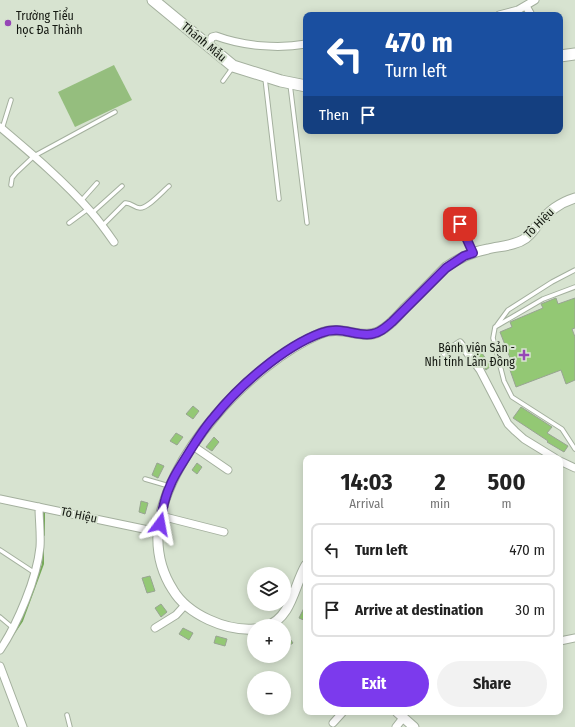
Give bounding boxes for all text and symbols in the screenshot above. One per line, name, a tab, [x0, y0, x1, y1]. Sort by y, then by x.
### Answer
place label: Trường Tiểu học Đa Thành	[16, 7, 83, 37]
marker: Trường Tiểu học Đa Thành	[3, 18, 13, 28]
street label: Thánh Mẫu	[179, 19, 230, 65]
text: 470 m	[385, 26, 453, 59]
icon: left	[319, 28, 371, 80]
text: Turn left	[385, 60, 447, 82]
icon: arrive	[357, 104, 379, 126]
text: Then	[319, 106, 349, 124]
street label: Tô Hiệu	[521, 205, 557, 241]
pin	[443, 207, 477, 241]
icon: arrive	[449, 213, 471, 235]
place label: Bệnh viện Sản - Nhi tỉnh Lâm Đồng	[425, 341, 515, 369]
marker: Bệnh viện Sản - Nhi tỉnh Lâm Đồng	[518, 349, 530, 361]
text: 14:03	[340, 468, 393, 496]
text: 2	[435, 468, 446, 496]
text: 500	[488, 468, 526, 496]
text: Arrival	[349, 496, 384, 511]
text: min	[430, 496, 450, 511]
text: m	[502, 496, 512, 511]
position arrow	[139, 503, 181, 545]
street label: Tô Hiệu	[60, 504, 98, 526]
icon: left	[321, 539, 343, 561]
text: Turn left	[355, 541, 408, 559]
text: 470 m	[509, 541, 545, 559]
map controls	[247, 567, 291, 715]
button: layers	[247, 567, 291, 611]
icon: arrive	[321, 599, 343, 621]
text: Arrive at destination	[355, 601, 483, 619]
text: 30 m	[515, 601, 545, 619]
button: +	[247, 619, 291, 663]
button: Exit	[319, 661, 429, 707]
button: Share	[437, 661, 547, 707]
button: −	[247, 671, 291, 715]

